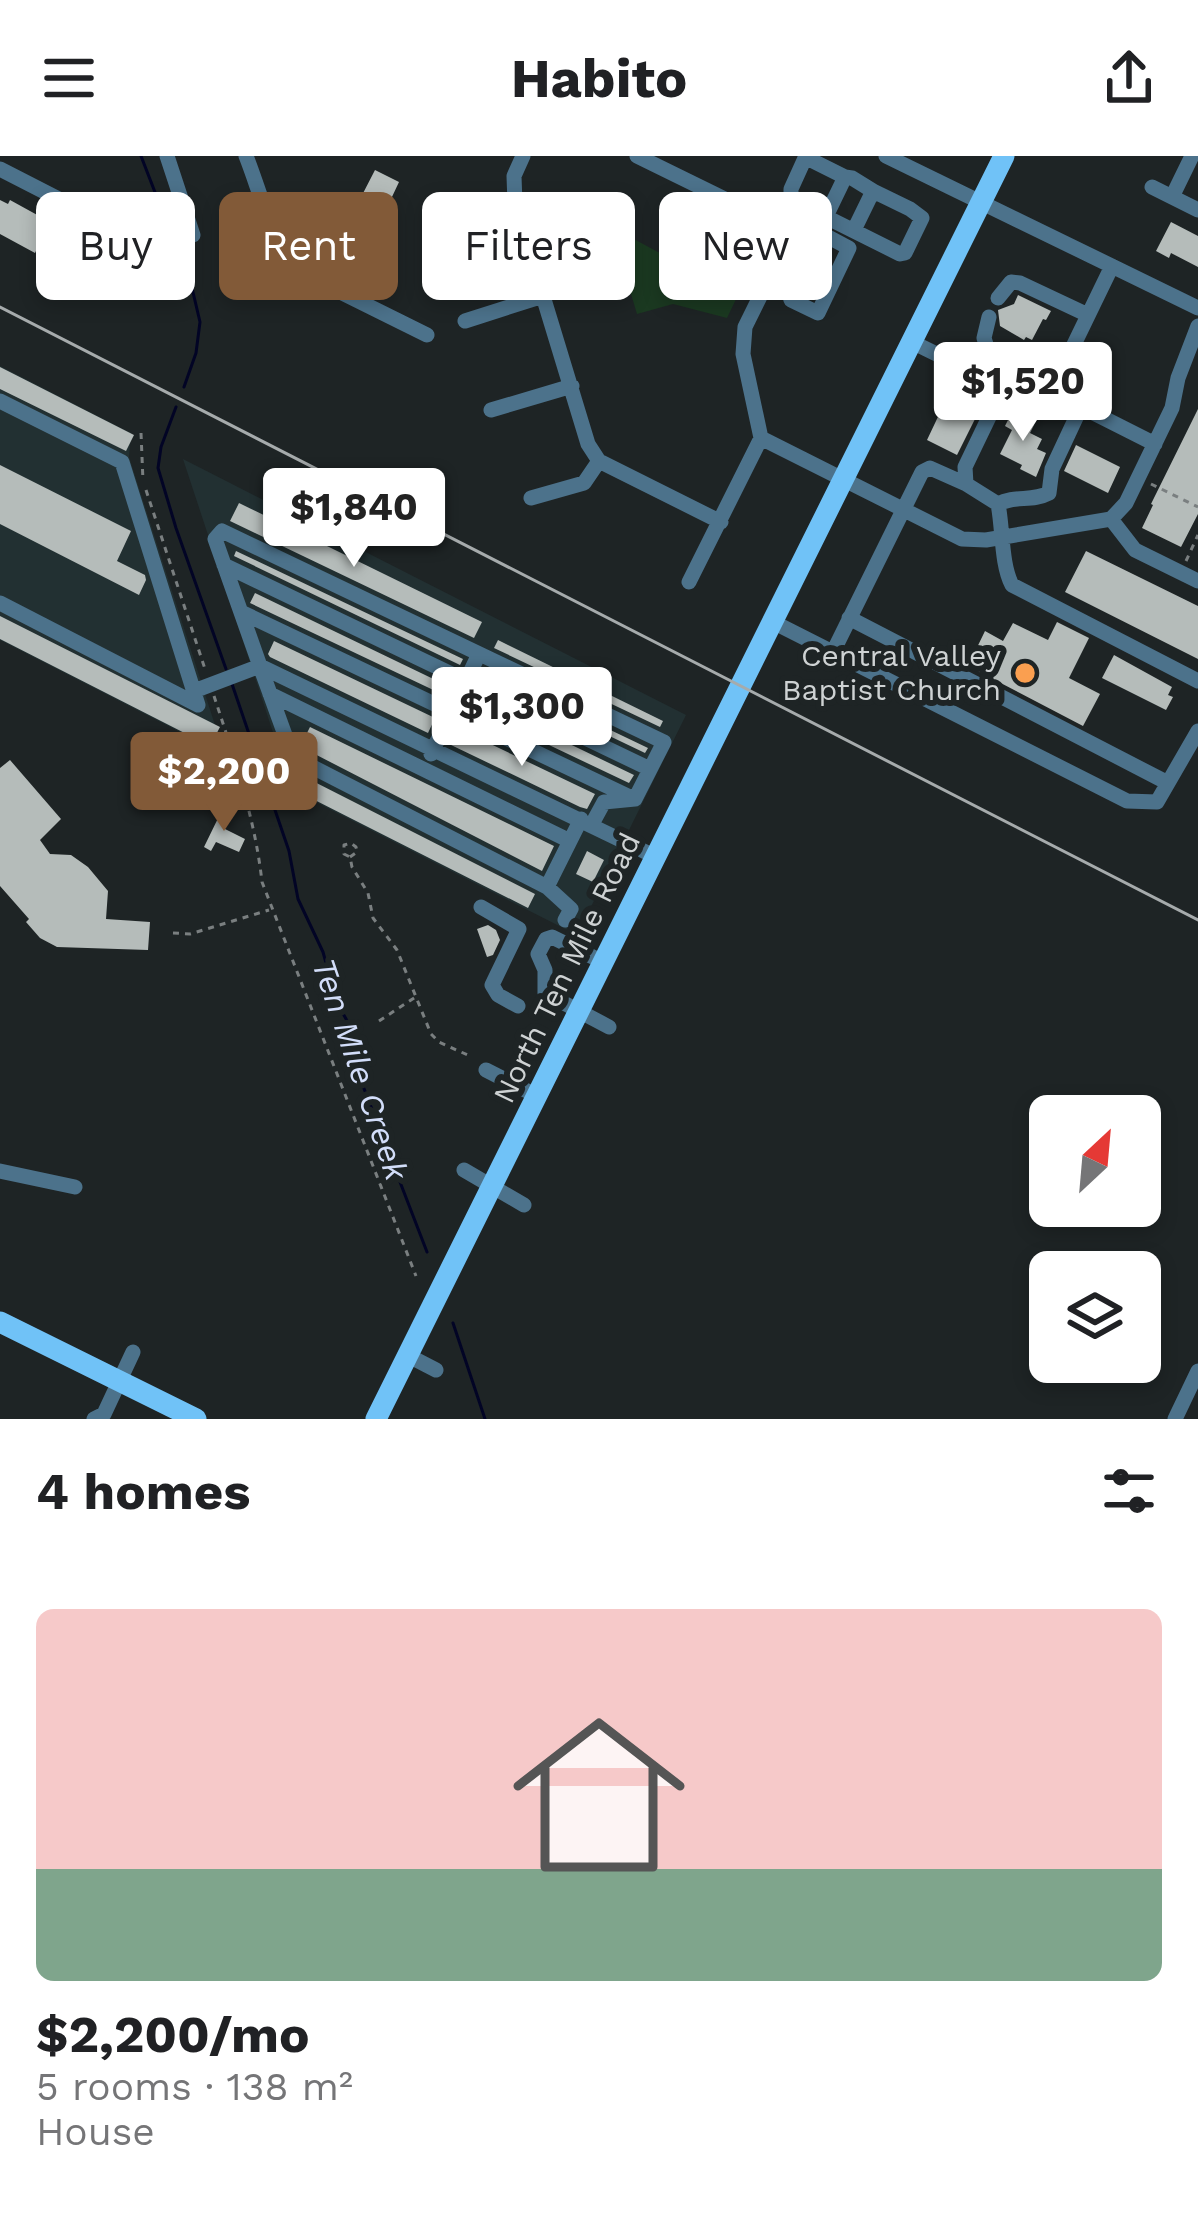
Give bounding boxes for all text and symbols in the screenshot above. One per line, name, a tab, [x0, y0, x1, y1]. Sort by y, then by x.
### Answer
icon: menu	[36, 45, 102, 111]
icon: share	[1096, 45, 1162, 111]
text: Habito	[511, 47, 687, 110]
chip: Buy	[36, 192, 195, 300]
chip: Rent	[219, 192, 398, 300]
chip: Filters	[422, 192, 635, 300]
chip: New	[659, 192, 832, 300]
pin: $1,520	[925, 342, 1121, 444]
text: $1,520	[961, 358, 1085, 403]
pin: $1,840	[256, 468, 452, 570]
text: $1,840	[290, 484, 418, 529]
place label: Central Valley Baptist Church	[782, 638, 1002, 707]
marker: Central Valley Baptist Church	[1012, 660, 1038, 686]
pin: $1,300	[424, 667, 620, 769]
text: $1,300	[459, 683, 585, 728]
pin: $2,200	[126, 732, 322, 834]
text: $2,200	[157, 748, 291, 793]
street label: North Ten Mile Road	[486, 827, 647, 1109]
water label: Ten Mile Creek	[304, 953, 417, 1186]
north arrow	[1029, 1095, 1161, 1227]
map controls	[1029, 1095, 1161, 1383]
button: layers	[1029, 1251, 1161, 1383]
icon: filters	[1096, 1458, 1162, 1524]
text: 4 homes	[36, 1462, 250, 1521]
icon: home	[491, 1687, 707, 1903]
text: $2,200/mo	[36, 2005, 309, 2064]
text: 5 rooms · 138 m²	[36, 2064, 353, 2109]
text: House	[36, 2109, 155, 2154]

